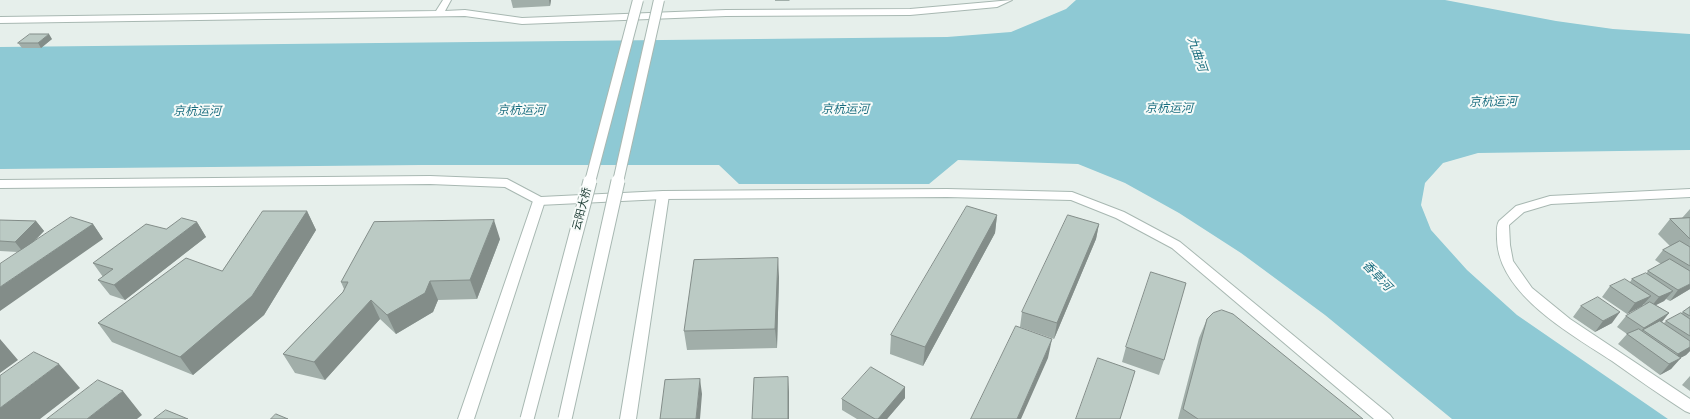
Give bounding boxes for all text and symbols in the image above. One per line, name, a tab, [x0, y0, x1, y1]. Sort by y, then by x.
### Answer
water label: 九曲河	[1184, 35, 1210, 73]
water label: 京杭运河	[1469, 94, 1517, 110]
water label: 京杭运河	[1145, 101, 1193, 115]
water label: 京杭运河	[821, 102, 869, 116]
water label: 京杭运河	[497, 103, 545, 117]
water label: 京杭运河	[173, 104, 221, 118]
street label: 云阳大桥	[570, 186, 594, 232]
water label: 香草河	[1359, 258, 1395, 294]

